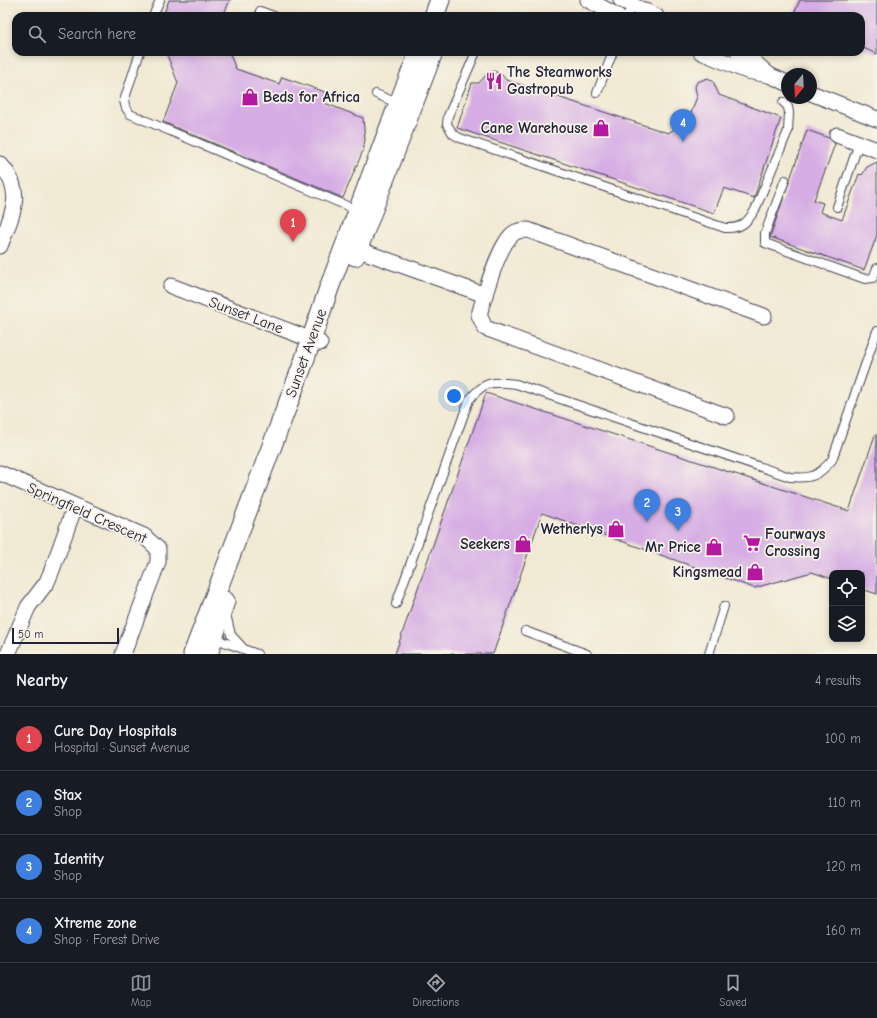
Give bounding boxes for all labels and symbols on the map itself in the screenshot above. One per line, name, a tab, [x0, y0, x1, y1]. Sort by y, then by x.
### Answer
place label: The Steamworks Gastropub	[507, 63, 612, 98]
north arrow	[781, 68, 817, 104]
restaurant icon: The Steamworks Gastropub	[484, 71, 504, 91]
shop icon: Beds for Africa	[240, 87, 260, 107]
place label: Beds for Africa	[263, 88, 360, 106]
pin: 4	[670, 109, 696, 142]
shop icon: Cane Warehouse	[591, 118, 611, 138]
place label: Cane Warehouse	[481, 119, 588, 137]
pin: 1	[280, 209, 306, 242]
street label: Sunset Lane	[206, 293, 286, 338]
street label: Sunset Avenue	[282, 306, 331, 400]
your location	[444, 386, 464, 406]
street label: Springfield Crescent	[24, 479, 150, 548]
pin: 2	[634, 489, 660, 522]
pin: 3	[665, 498, 691, 531]
shop icon: Wetherlys	[606, 519, 626, 539]
place label: Wetherlys	[541, 520, 603, 538]
place label: Fourways Crossing	[765, 525, 825, 560]
supermarket icon: Fourways Crossing	[742, 533, 762, 553]
shop icon: Seekers	[513, 534, 533, 554]
place label: Seekers	[460, 535, 510, 553]
shop icon: Mr Price	[704, 537, 724, 557]
place label: Mr Price	[645, 538, 701, 556]
shop icon: Kingsmead	[745, 562, 765, 582]
place label: Kingsmead	[672, 563, 742, 581]
scale bar	[12, 626, 119, 645]

